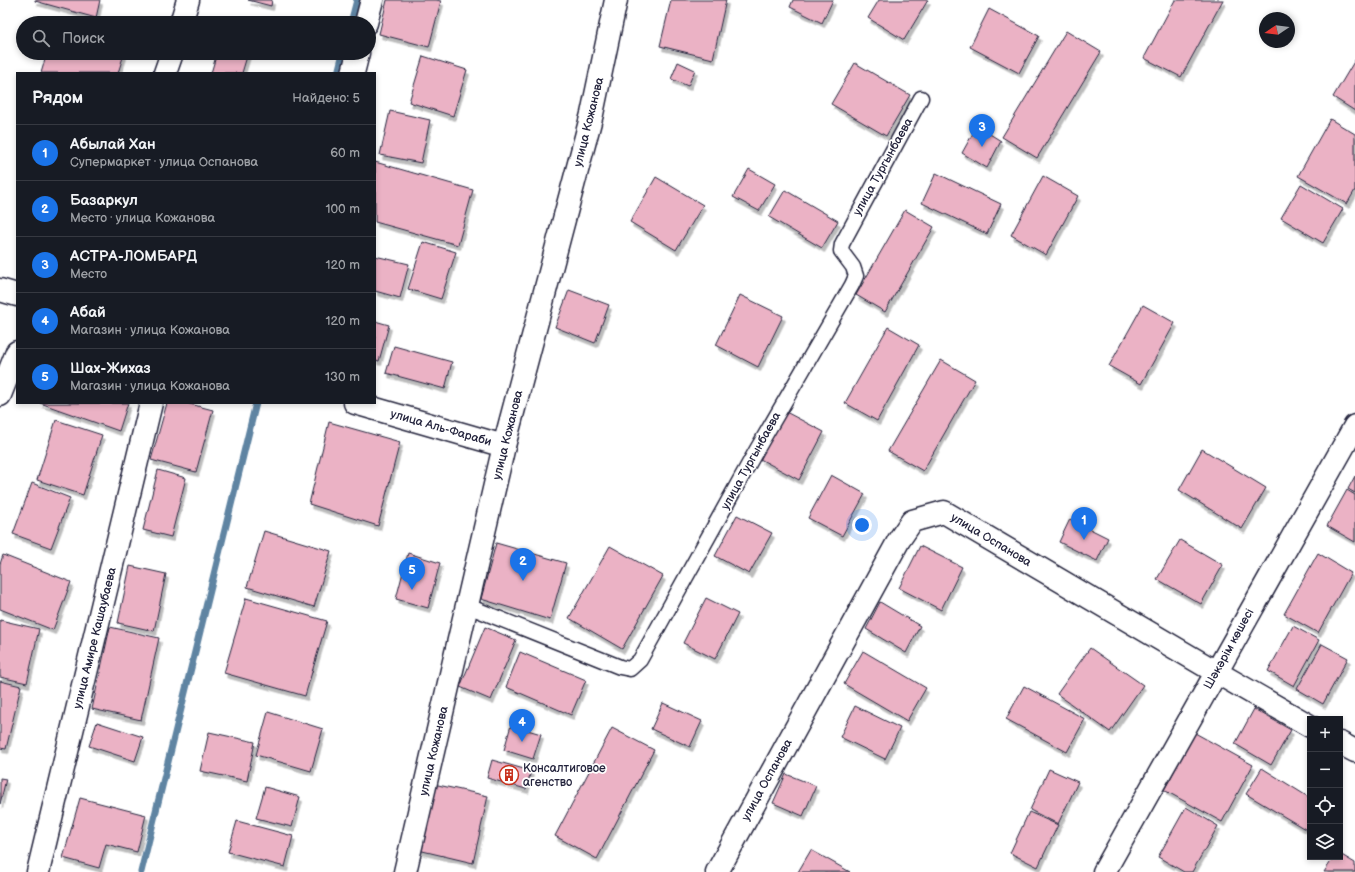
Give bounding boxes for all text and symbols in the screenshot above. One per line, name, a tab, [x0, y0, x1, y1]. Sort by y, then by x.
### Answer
north arrow	[1259, 12, 1295, 48]
search box	[16, 16, 376, 60]
icon: search	[30, 27, 52, 49]
text: Поиск	[62, 29, 105, 48]
street label: улица Кожанова	[571, 76, 607, 168]
text: Рядом	[32, 88, 83, 108]
text: Найдено: 5	[292, 90, 360, 106]
pin: 3	[969, 114, 995, 147]
street label: улица Тургынбаева	[850, 115, 916, 219]
text: Абылай Хан	[70, 135, 156, 154]
text: 1	[42, 145, 48, 161]
text: 60 m	[330, 145, 360, 161]
text: Супермаркет · улица Оспанова	[70, 154, 258, 170]
text: Базаркул	[70, 191, 138, 210]
text: 2	[41, 201, 49, 217]
text: 100 m	[325, 201, 360, 217]
text: Место · улица Кожанова	[70, 210, 215, 226]
text: АСТРА-ЛОМБАРД	[70, 247, 197, 266]
text: 3	[41, 257, 49, 273]
text: 120 m	[325, 257, 360, 273]
text: Место	[70, 266, 107, 282]
text: Абай	[70, 303, 106, 322]
text: 4	[41, 313, 49, 329]
text: 120 m	[325, 313, 360, 329]
text: Магазин · улица Кожанова	[70, 322, 230, 338]
text: Шах-Жихаз	[70, 359, 151, 378]
text: 5	[41, 369, 49, 385]
text: 130 m	[325, 369, 360, 385]
text: Магазин · улица Кожанова	[70, 378, 230, 394]
street label: улица Кожанова	[490, 389, 526, 481]
street label: улица Аль-Фараби	[389, 406, 493, 450]
street label: улица Тургынбаева	[718, 409, 784, 513]
pin: 1	[1071, 507, 1097, 540]
street label: улица Оспанова	[948, 510, 1034, 570]
your location	[852, 515, 872, 535]
pin: 2	[510, 548, 536, 581]
pin: 5	[399, 557, 425, 590]
street label: улица Амире Кашаубаева	[70, 566, 120, 710]
street label: Шәкәрім көшесі	[1201, 606, 1257, 692]
street label: улица Кожанова	[416, 705, 452, 797]
pin: 4	[509, 709, 535, 742]
map controls	[1307, 716, 1343, 860]
button: +	[1307, 716, 1343, 752]
street label: улица Оспанова	[738, 736, 796, 824]
button: −	[1307, 752, 1343, 788]
place label: Консалтиговое агенство	[523, 761, 606, 790]
building icon: Консалтиговое агенство	[498, 764, 520, 786]
button: locate	[1307, 788, 1343, 824]
button: layers	[1307, 824, 1343, 860]

